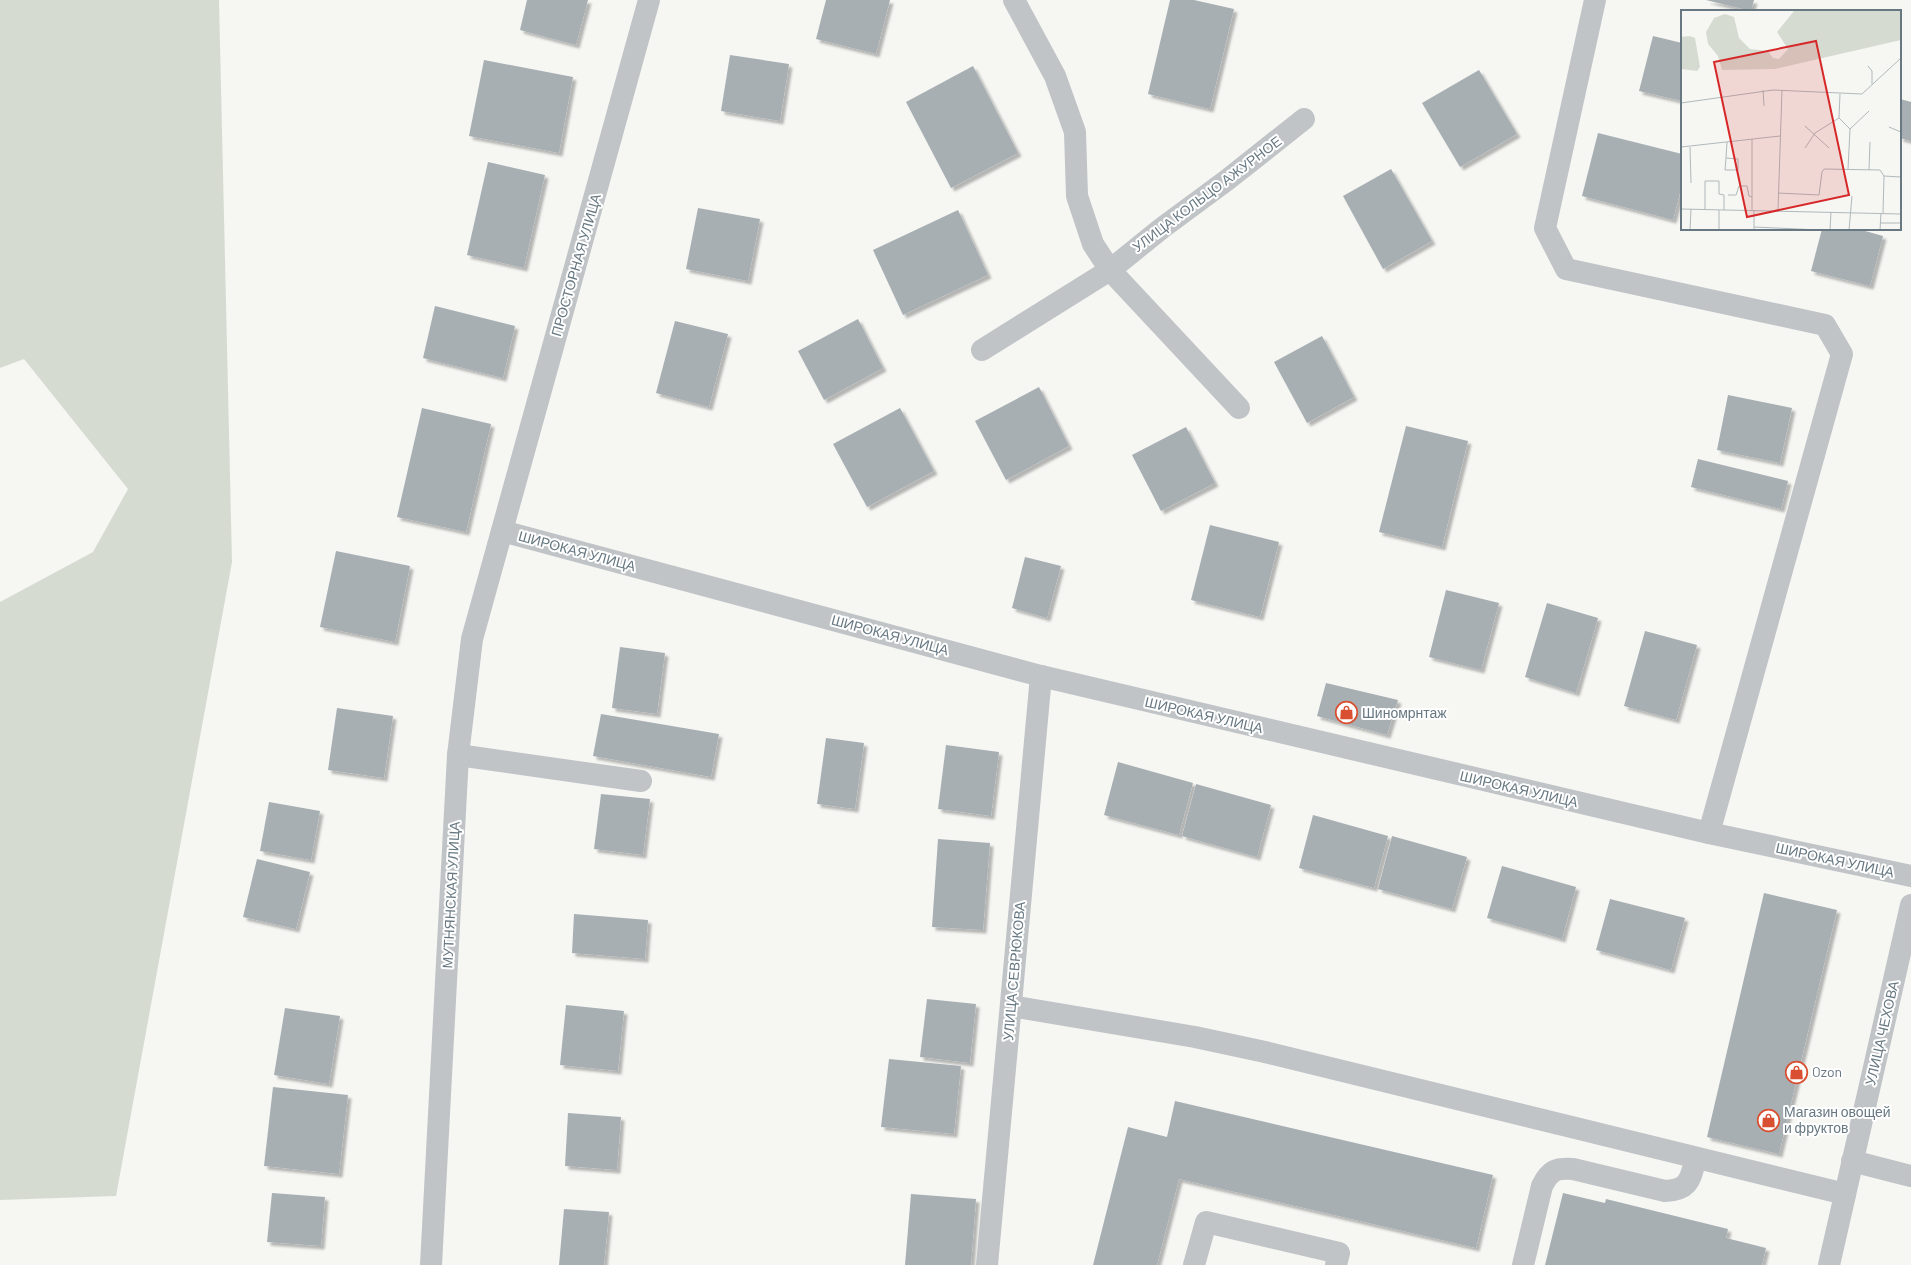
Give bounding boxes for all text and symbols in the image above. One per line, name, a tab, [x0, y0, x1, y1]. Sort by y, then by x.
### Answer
inset map	[1681, 10, 1901, 230]
street label: УЛИЦА КОЛЬЦО АЖУРНОЕ	[1129, 132, 1285, 255]
street label: ПРОСТОРНАЯ УЛИЦА	[547, 191, 604, 338]
street label: ШИРОКАЯ УЛИЦА	[517, 527, 638, 575]
street label: ШИРОКАЯ УЛИЦА	[830, 611, 951, 659]
street label: ШИРОКАЯ УЛИЦА	[1143, 693, 1265, 737]
shop icon: Шиномрнтаж	[1333, 700, 1359, 726]
place label: Шиномрнтаж	[1362, 704, 1447, 721]
street label: ШИРОКАЯ УЛИЦА	[1458, 767, 1580, 811]
street label: МУТНЯНСКАЯ УЛИЦА	[438, 820, 463, 969]
street label: ШИРОКАЯ УЛИЦА	[1774, 839, 1896, 880]
street label: УЛИЦА СЕВРЮКОВА	[999, 900, 1028, 1041]
street label: УЛИЦА ЧЕХОВА	[1861, 978, 1902, 1087]
shop icon: Ozon	[1783, 1059, 1809, 1085]
place label: Ozon	[1812, 1063, 1842, 1080]
place label: Магазин овощей и фруктов	[1784, 1103, 1891, 1136]
shop icon: Магазин овощей и фруктов	[1755, 1107, 1781, 1133]

